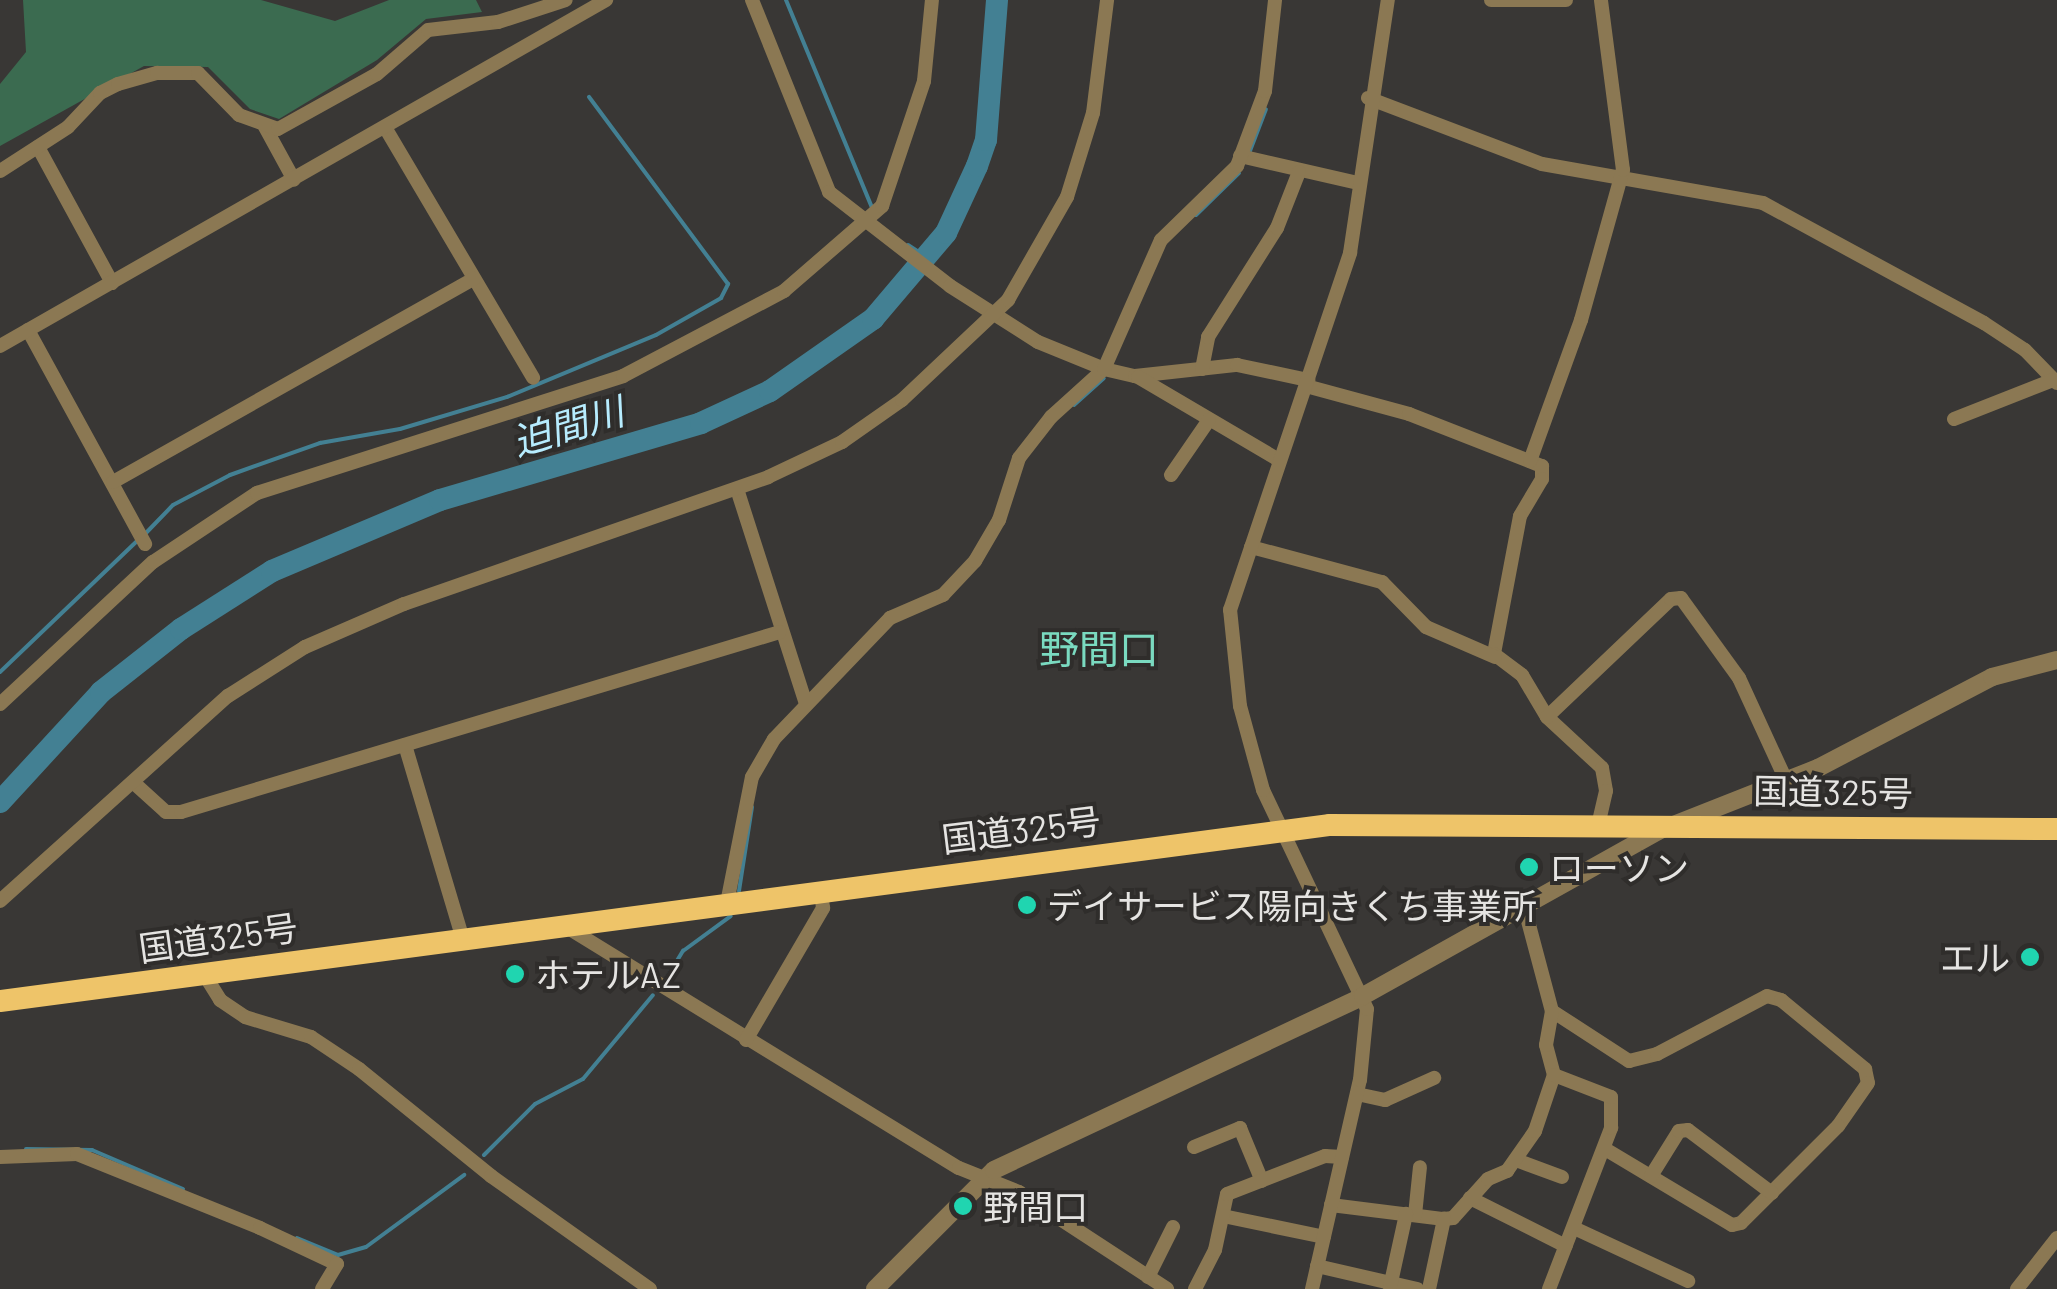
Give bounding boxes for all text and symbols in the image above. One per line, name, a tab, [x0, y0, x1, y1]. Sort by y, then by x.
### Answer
water label: 迫間川	[507, 388, 629, 464]
district label: 野間口	[1039, 624, 1159, 672]
street label: 国道325号	[1753, 769, 1913, 813]
street label: 国道325号	[939, 798, 1103, 860]
place label: ローソン	[1549, 846, 1689, 888]
marker: ローソン	[1518, 856, 1540, 878]
place label: デイサービス陽向きくち事業所	[1047, 884, 1537, 926]
marker: デイサービス陽向きくち事業所	[1016, 894, 1038, 916]
street label: 国道325号	[136, 905, 300, 969]
place label: エル	[1940, 936, 2010, 978]
marker: エル	[2019, 946, 2041, 968]
place label: ホテルAZ	[535, 953, 681, 995]
marker: ホテルAZ	[504, 963, 526, 985]
place label: 野間口	[983, 1185, 1088, 1227]
marker: 野間口	[952, 1195, 974, 1217]

